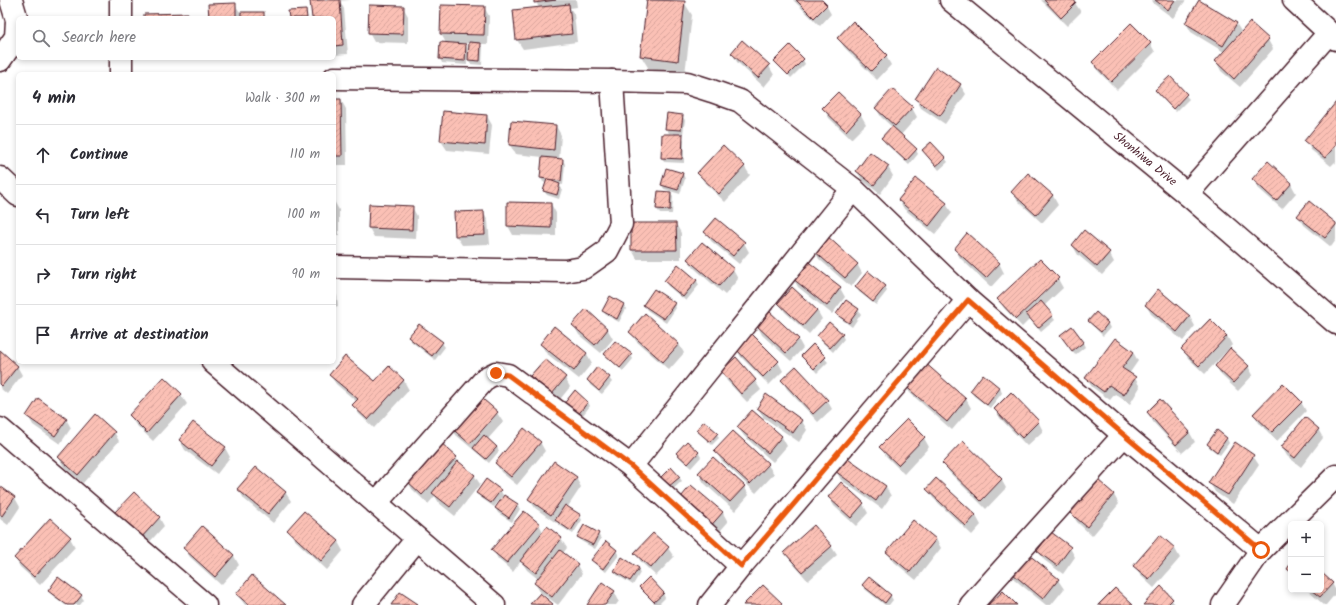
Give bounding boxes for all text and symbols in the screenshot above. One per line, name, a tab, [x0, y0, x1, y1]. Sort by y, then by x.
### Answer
search box	[16, 16, 336, 60]
text: Search here	[62, 26, 136, 50]
icon: search	[30, 27, 52, 49]
text: 4 min	[32, 85, 76, 112]
text: Walk · 300 m	[245, 88, 320, 109]
street label: Shonhiwa Drive	[1109, 127, 1182, 191]
text: Continue	[70, 143, 128, 167]
icon: ahead	[32, 144, 54, 166]
text: 110 m	[290, 144, 320, 165]
text: Turn left	[70, 203, 130, 227]
icon: left	[32, 204, 54, 226]
text: 100 m	[287, 204, 320, 225]
text: Turn right	[70, 263, 137, 287]
icon: right	[32, 264, 54, 286]
text: 90 m	[292, 264, 320, 285]
text: Arrive at destination	[70, 323, 209, 347]
icon: arrive	[32, 324, 54, 346]
route end	[487, 364, 505, 382]
map controls	[1288, 521, 1324, 593]
button: +	[1288, 521, 1324, 557]
route start	[1252, 541, 1270, 559]
button: −	[1288, 557, 1324, 593]

